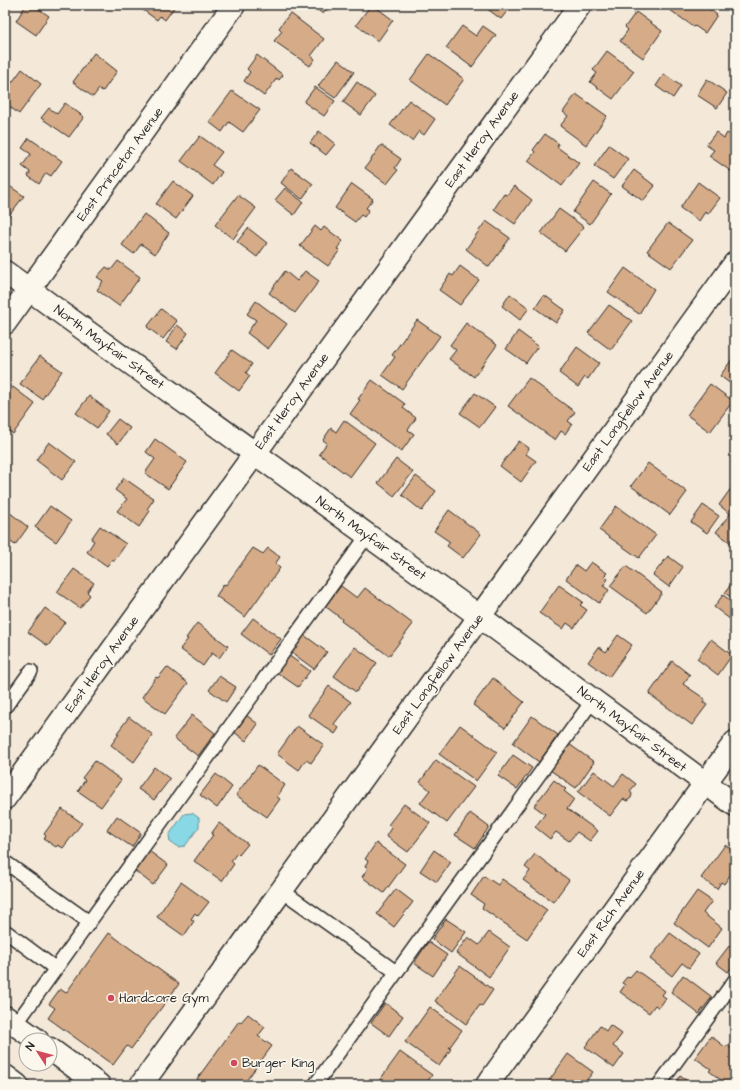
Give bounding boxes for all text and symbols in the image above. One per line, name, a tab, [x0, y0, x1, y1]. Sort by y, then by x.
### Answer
street label: East Heroy Avenue	[441, 87, 524, 192]
street label: East Princeton Avenue	[72, 103, 168, 225]
street label: North Mayfair Street	[49, 301, 169, 395]
street label: East Longfellow Avenue	[578, 347, 679, 475]
street label: East Heroy Avenue	[251, 349, 334, 454]
street label: North Mayfair Street	[311, 492, 431, 586]
street label: East Longfellow Avenue	[388, 610, 489, 738]
street label: East Heroy Avenue	[61, 612, 144, 717]
street label: North Mayfair Street	[573, 682, 691, 777]
street label: East Rich Avenue	[573, 865, 649, 961]
place label: Hardcore Gym	[119, 989, 209, 1008]
marker: Hardcore Gym	[106, 993, 116, 1003]
north arrow	[18, 1032, 58, 1072]
text: N	[22, 1039, 38, 1054]
place label: Burger King	[242, 1054, 314, 1073]
marker: Burger King	[229, 1058, 239, 1068]

